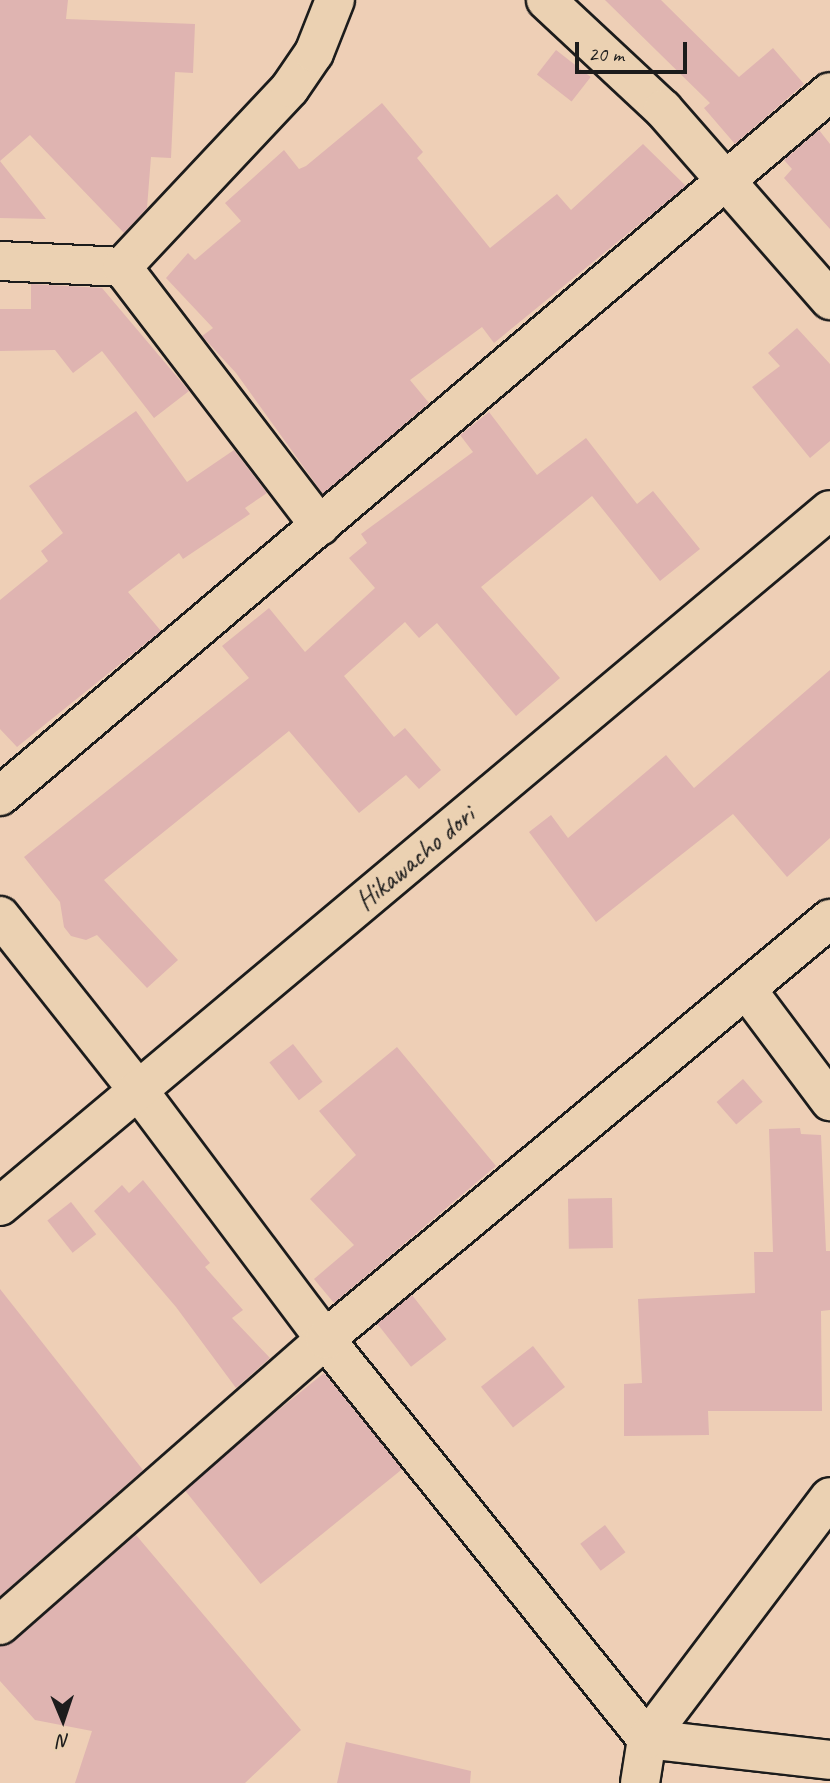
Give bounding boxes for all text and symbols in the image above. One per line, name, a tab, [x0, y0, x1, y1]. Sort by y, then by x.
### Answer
scale bar	[578, 28, 690, 72]
text: 20 m	[588, 41, 624, 67]
street label: Hikawacho dori	[349, 799, 481, 917]
north arrow	[28, 1685, 98, 1755]
text: N	[57, 1729, 70, 1753]

